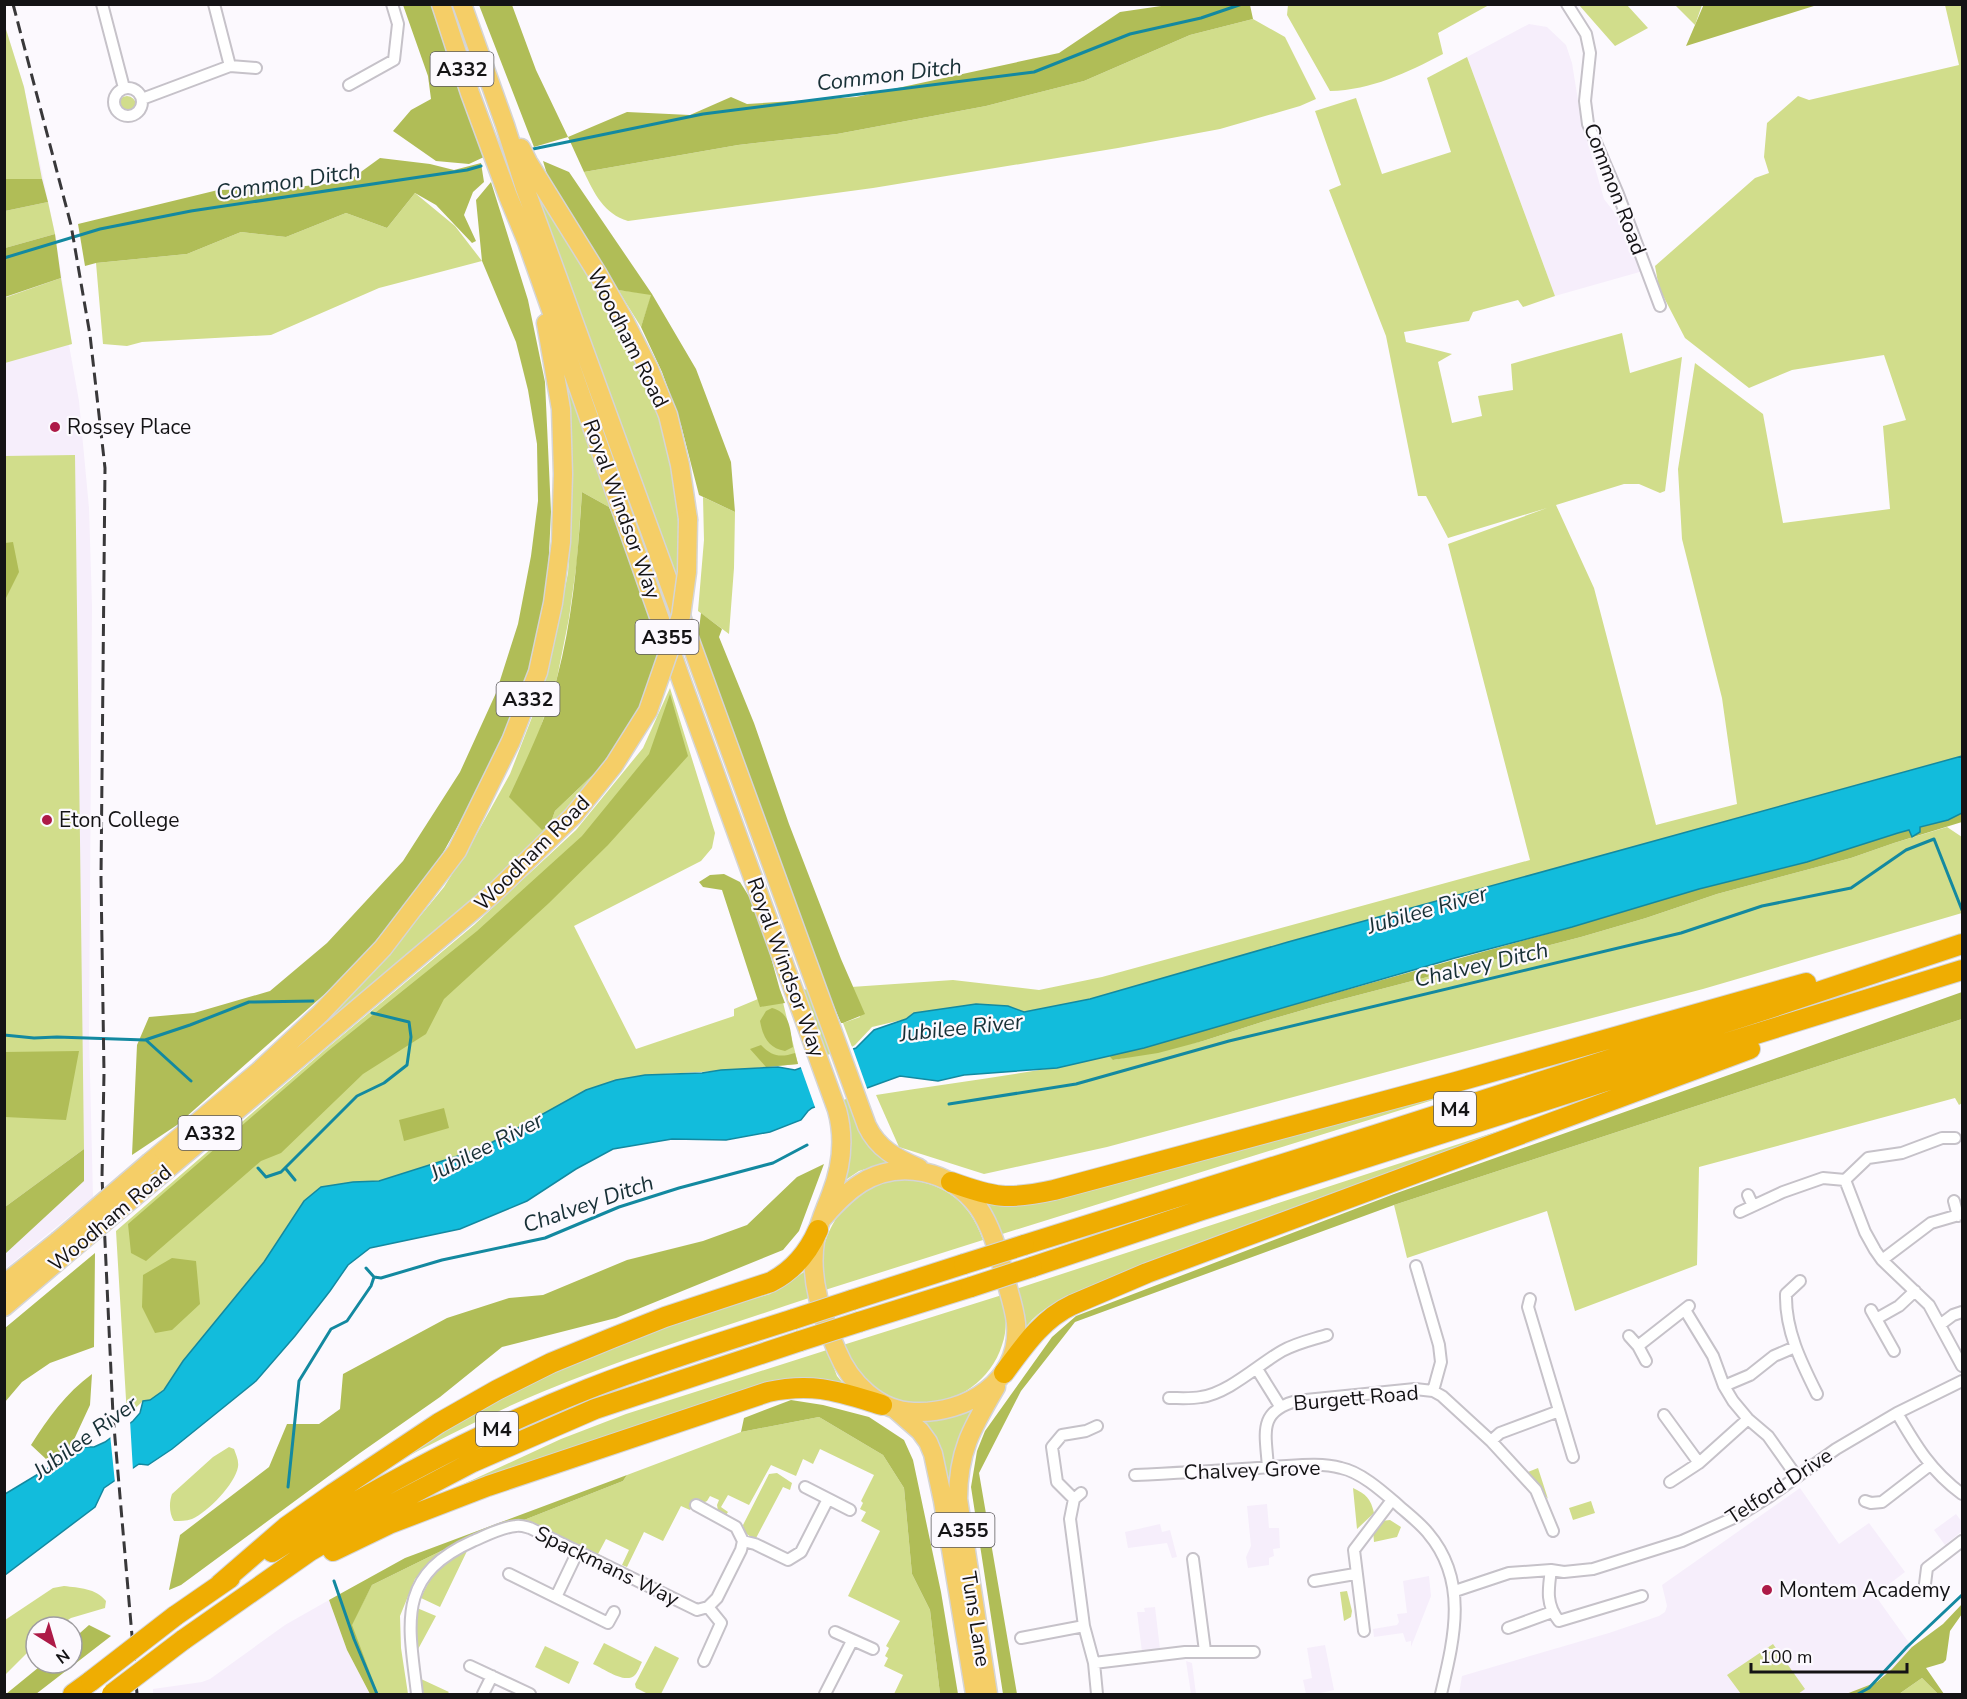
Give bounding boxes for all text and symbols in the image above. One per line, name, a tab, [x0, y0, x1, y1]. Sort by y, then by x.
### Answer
water label: Common Ditch	[815, 51, 963, 99]
road number: A332	[430, 52, 494, 86]
street label: Common Road	[1577, 119, 1653, 259]
water label: Common Ditch	[214, 156, 363, 208]
street label: Woodham Road	[581, 264, 675, 412]
place label: Rossey Place	[67, 413, 191, 441]
street label: Royal Windsor Way	[576, 415, 668, 603]
marker: Rossey Place	[48, 420, 62, 434]
road number: A355	[636, 620, 698, 654]
road number: A332	[496, 682, 560, 716]
street label: Woodham Road	[468, 789, 596, 917]
place label: Eton College	[59, 806, 179, 834]
marker: Eton College	[40, 813, 54, 827]
street label: Royal Windsor Way	[740, 873, 832, 1061]
water label: Jubilee River	[1363, 878, 1492, 942]
water label: Chalvey Ditch	[1411, 935, 1551, 995]
water label: Jubilee River	[897, 1007, 1025, 1049]
road number: M4	[1434, 1092, 1476, 1126]
water label: Jubilee River	[424, 1105, 549, 1189]
road number: A332	[178, 1116, 242, 1150]
street label: Woodham Road	[42, 1158, 178, 1278]
water label: Chalvey Ditch	[519, 1168, 658, 1240]
street label: Burgett Road	[1292, 1379, 1420, 1417]
water label: Jubilee River	[26, 1389, 145, 1487]
road number: M4	[476, 1412, 518, 1446]
street label: Telford Drive	[1720, 1441, 1838, 1531]
street label: Chalvey Grove	[1183, 1454, 1321, 1486]
road number: A355	[932, 1513, 994, 1547]
street label: Spackmans Way	[530, 1519, 684, 1613]
street label: Tuns Lane	[955, 1569, 997, 1669]
place label: Montem Academy	[1779, 1576, 1951, 1604]
marker: Montem Academy	[1760, 1583, 1774, 1597]
north arrow	[24, 1615, 84, 1675]
scale bar	[1751, 1636, 1907, 1674]
text: N	[51, 1644, 74, 1669]
text: 100 m	[1760, 1645, 1812, 1669]

